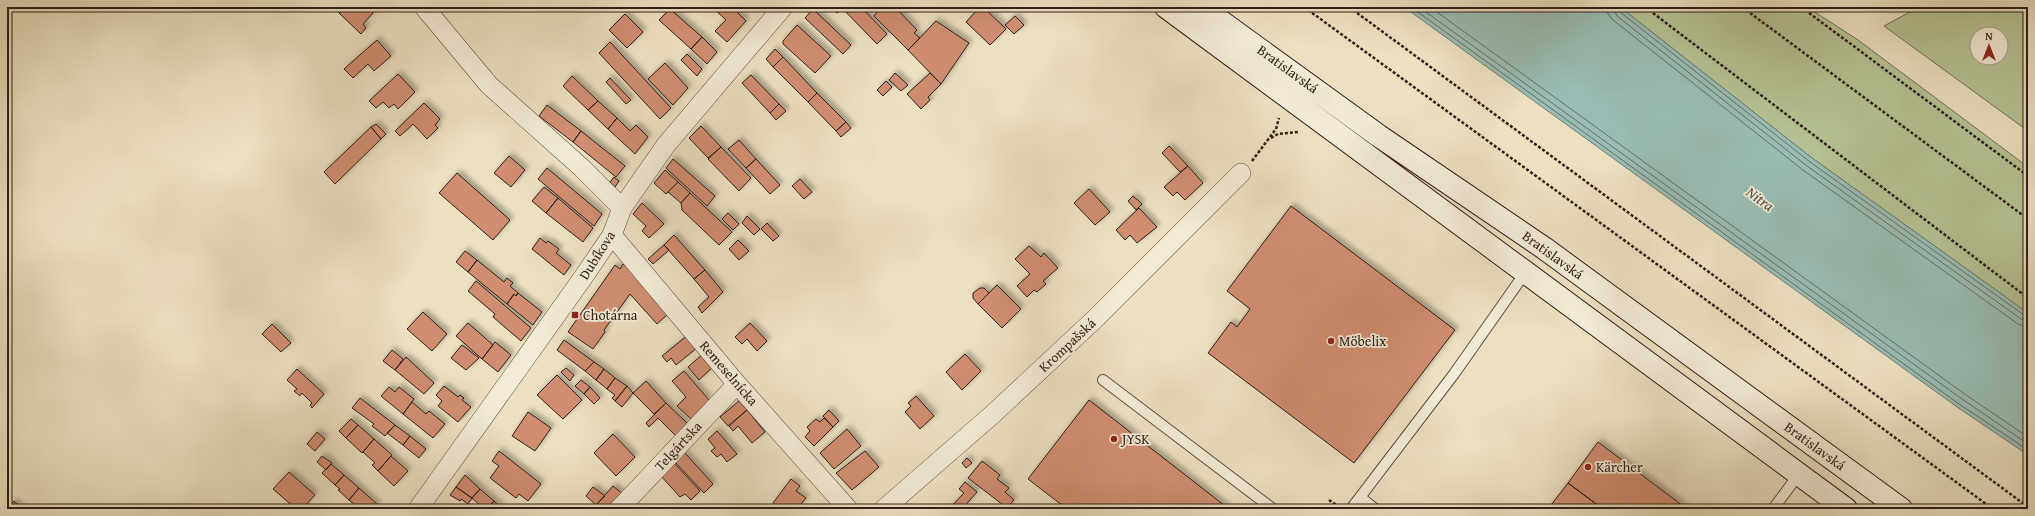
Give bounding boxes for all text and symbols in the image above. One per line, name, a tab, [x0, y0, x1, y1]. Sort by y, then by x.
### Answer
north arrow	[1969, 26, 2009, 66]
text: N	[1985, 28, 1993, 44]
street label: Bratislavská	[1253, 40, 1323, 98]
water label: Nitra	[1742, 181, 1779, 216]
street label: Dubíkova	[574, 226, 620, 283]
street label: Bratislavská	[1518, 226, 1588, 284]
place label: Chotárna	[583, 305, 638, 325]
marker: Chotárna	[570, 310, 580, 320]
street label: Krompašská	[1034, 313, 1100, 377]
place label: Möbelix	[1339, 331, 1387, 351]
street label: Remeselnícka	[695, 336, 763, 410]
marker: Möbelix	[1326, 336, 1336, 346]
street label: Telgártska	[650, 416, 707, 475]
street label: Bratislavská	[1780, 417, 1850, 475]
place label: JYSK	[1120, 429, 1150, 449]
marker: JYSK	[1109, 434, 1119, 444]
place label: Kärcher	[1596, 457, 1643, 477]
marker: Kärcher	[1583, 462, 1593, 472]

